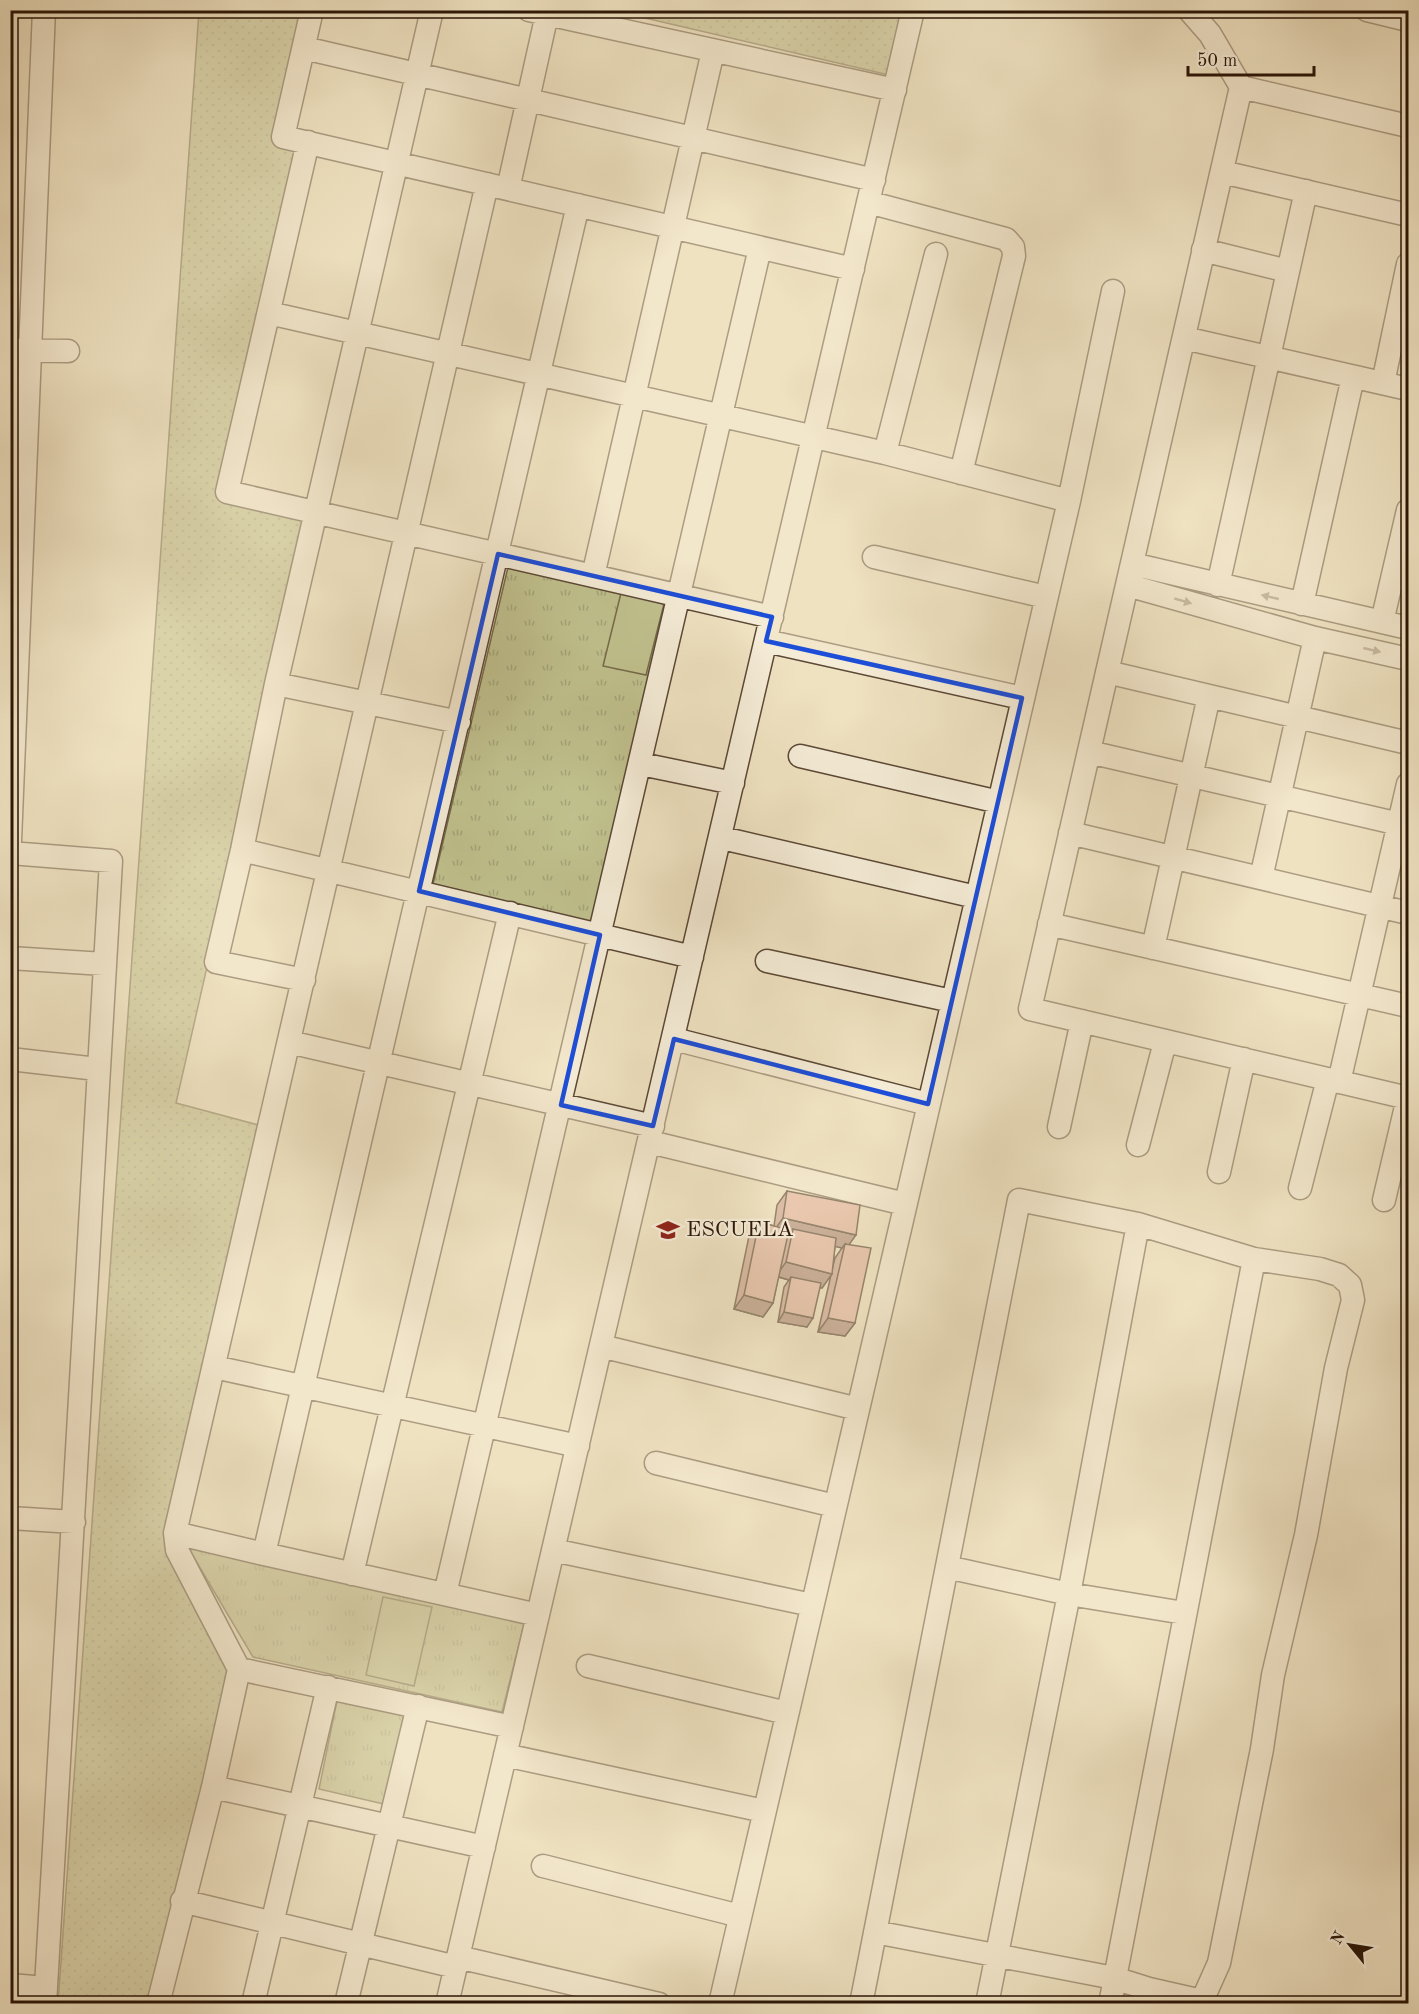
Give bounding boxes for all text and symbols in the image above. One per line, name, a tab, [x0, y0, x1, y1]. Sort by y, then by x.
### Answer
scale bar	[1188, 39, 1314, 77]
text: 50 m	[1197, 52, 1237, 70]
one-way arrow	[1260, 591, 1279, 601]
one-way arrow	[1174, 597, 1192, 606]
one-way arrow	[1362, 646, 1381, 656]
school or university icon: ESCUELA	[655, 1217, 681, 1243]
place label: ESCUELA	[686, 1219, 794, 1241]
north arrow	[1320, 1915, 1380, 1975]
text: N	[1329, 1929, 1349, 1948]

